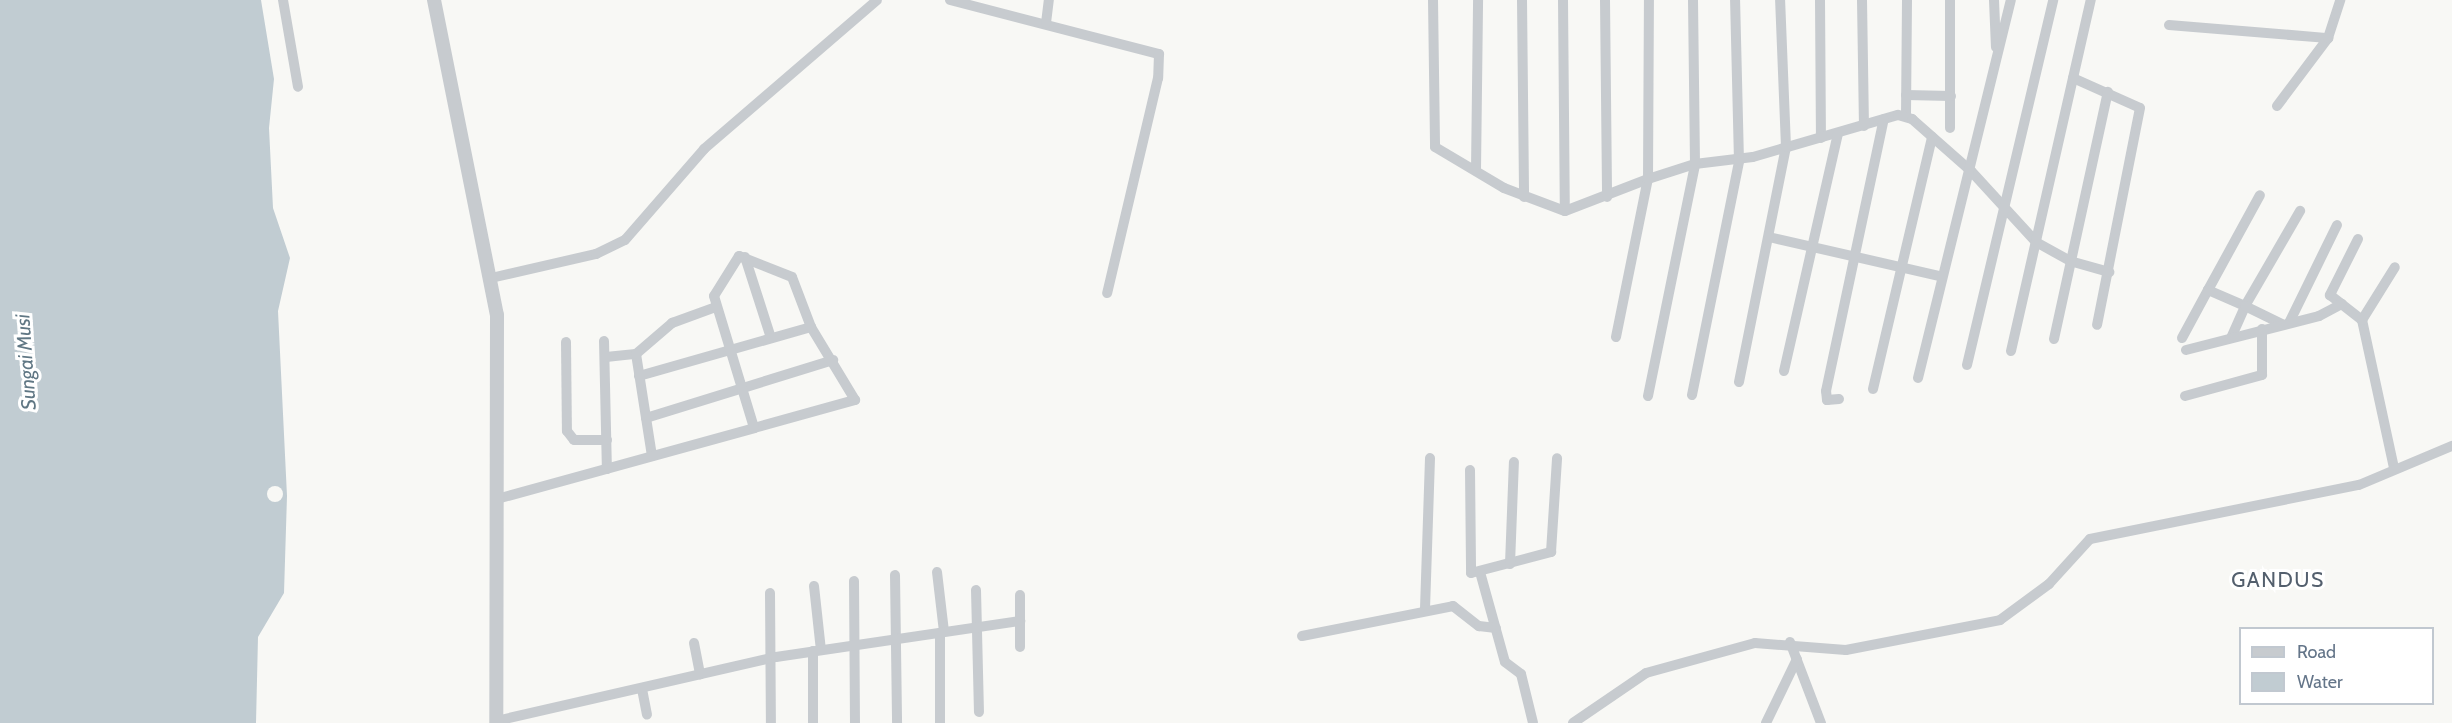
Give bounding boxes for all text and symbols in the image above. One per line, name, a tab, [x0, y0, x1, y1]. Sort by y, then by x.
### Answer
water label: Sungai Musi	[11, 313, 41, 411]
district label: GANDUS	[2231, 567, 2325, 593]
legend	[2239, 627, 2434, 705]
text: Road	[2297, 641, 2336, 663]
text: Water	[2297, 671, 2343, 693]

